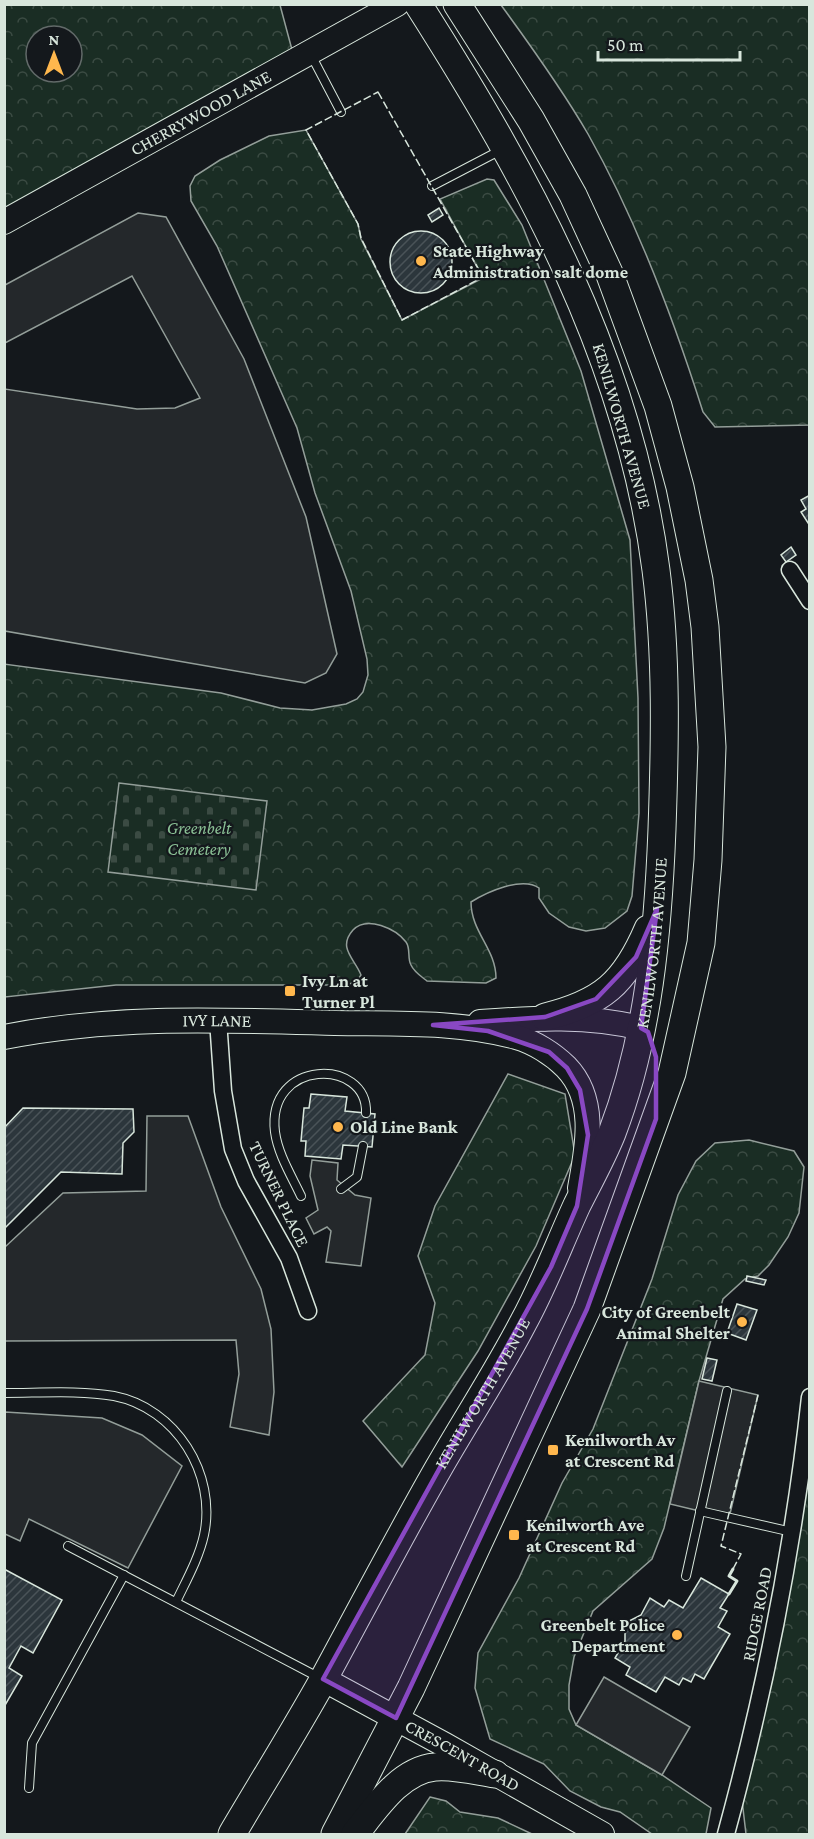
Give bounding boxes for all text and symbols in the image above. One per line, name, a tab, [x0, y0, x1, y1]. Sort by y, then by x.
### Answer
north arrow	[24, 24, 84, 84]
scale bar	[598, 24, 740, 62]
text: N	[49, 31, 60, 48]
text: 50 m	[607, 35, 644, 55]
street label: CHERRYWOOD LANE	[127, 66, 275, 160]
place label: State Highway Administration salt dome	[432, 241, 628, 282]
marker: State Highway Administration salt dome	[414, 254, 428, 268]
street label: KENILWORTH AVENUE	[589, 341, 655, 511]
park label: Greenbelt Cemetery	[167, 818, 232, 859]
street label: KENILWORTH AVENUE	[632, 857, 671, 1030]
place label: Ivy Ln at Turner Pl	[302, 971, 375, 1012]
marker: Ivy Ln at Turner Pl	[283, 984, 297, 998]
street label: IVY LANE	[182, 1010, 252, 1031]
place label: Old Line Bank	[350, 1117, 458, 1137]
marker: Old Line Bank	[331, 1120, 345, 1134]
street label: TURNER PLACE	[245, 1138, 313, 1250]
place label: City of Greenbelt Animal Shelter	[601, 1302, 731, 1343]
street label: KENILWORTH AVENUE	[430, 1314, 534, 1472]
marker: City of Greenbelt Animal Shelter	[735, 1315, 749, 1329]
place label: Kenilworth Av at Crescent Rd	[565, 1430, 675, 1471]
marker: Kenilworth Av at Crescent Rd	[546, 1443, 560, 1457]
place label: Kenilworth Ave at Crescent Rd	[526, 1515, 644, 1556]
marker: Kenilworth Ave at Crescent Rd	[507, 1528, 521, 1542]
street label: RIDGE ROAD	[738, 1565, 776, 1663]
place label: Greenbelt Police Department	[540, 1615, 666, 1656]
marker: Greenbelt Police Department	[670, 1628, 684, 1642]
street label: CRESCENT ROAD	[402, 1715, 523, 1795]

